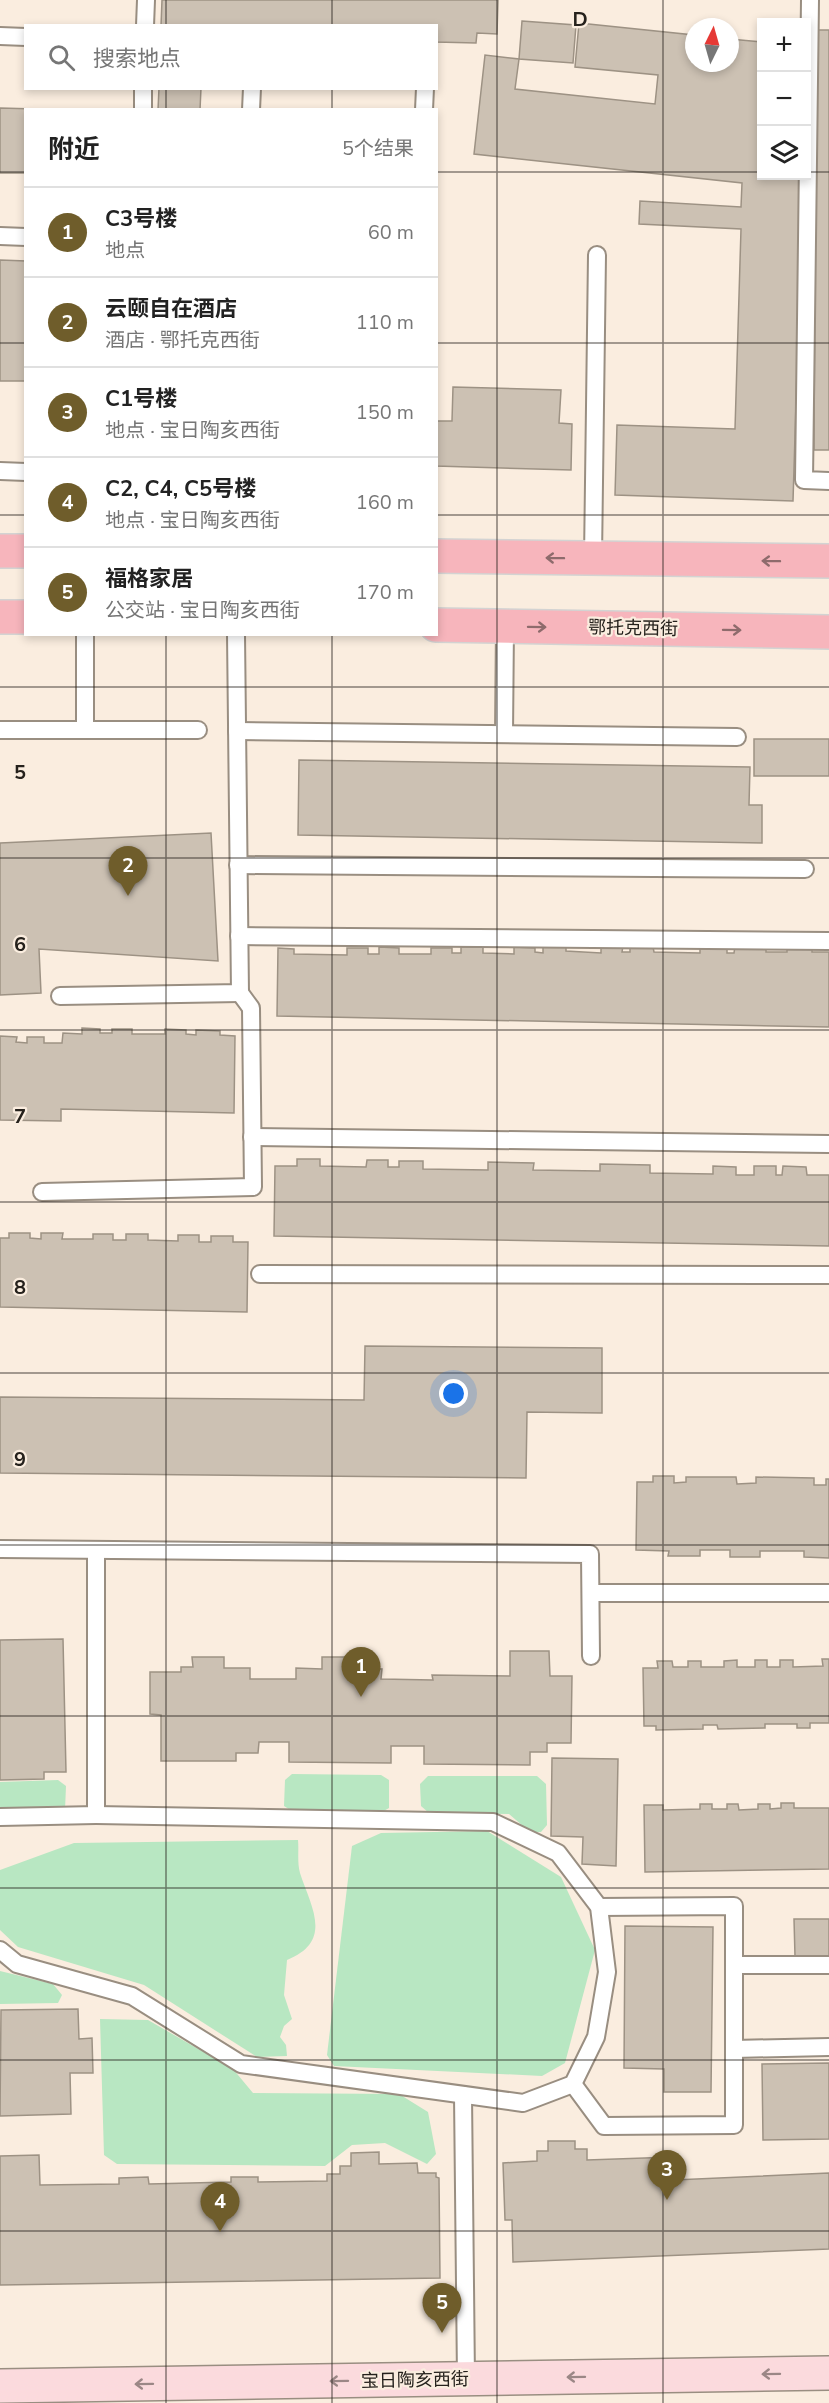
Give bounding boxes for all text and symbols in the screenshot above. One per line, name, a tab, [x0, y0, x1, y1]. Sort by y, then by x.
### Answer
text: D	[572, 6, 588, 33]
north arrow	[685, 18, 739, 72]
map controls	[757, 18, 811, 180]
button: +	[757, 18, 811, 72]
search box	[24, 24, 438, 90]
icon: search	[45, 41, 78, 74]
text: 搜索地点	[93, 44, 181, 74]
button: −	[757, 72, 811, 126]
button: layers	[757, 126, 811, 180]
text: 附近	[48, 132, 100, 167]
text: 5个结果	[342, 135, 414, 162]
text: C3号楼	[105, 204, 177, 234]
text: 1	[62, 219, 74, 246]
text: 60 m	[368, 219, 414, 246]
text: 地点	[105, 237, 145, 264]
text: 云颐自在酒店	[105, 294, 237, 324]
text: 2	[62, 309, 74, 336]
text: 110 m	[356, 309, 414, 336]
text: 酒店 · 鄂托克西街	[105, 327, 260, 354]
text: C1号楼	[105, 384, 177, 414]
text: 3	[62, 399, 74, 426]
text: 150 m	[356, 399, 414, 426]
text: 地点 · 宝日陶亥西街	[105, 417, 280, 444]
text: C2, C4, C5号楼	[105, 474, 256, 504]
text: 4	[62, 489, 74, 516]
text: 160 m	[356, 489, 414, 516]
text: 地点 · 宝日陶亥西街	[105, 507, 280, 534]
one-way arrow	[545, 552, 565, 564]
one-way arrow	[761, 555, 781, 567]
text: 福格家居	[105, 564, 193, 594]
text: 5	[62, 579, 74, 606]
text: 170 m	[356, 579, 414, 606]
text: 公交站 · 宝日陶亥西街	[105, 597, 300, 624]
street label: 鄂托克西街	[588, 615, 678, 641]
one-way arrow	[526, 621, 546, 632]
one-way arrow	[721, 624, 741, 636]
text: 5	[14, 759, 26, 786]
pin: 2	[108, 846, 148, 896]
text: 6	[14, 931, 26, 958]
text: 7	[14, 1103, 26, 1130]
text: 8	[14, 1274, 26, 1301]
your location	[439, 1379, 468, 1408]
text: 9	[14, 1446, 26, 1473]
pin: 1	[342, 1648, 380, 1697]
pin: 3	[648, 2150, 686, 2200]
pin: 4	[200, 2182, 240, 2232]
pin: 5	[422, 2284, 462, 2333]
street label: 宝日陶亥西街	[361, 2367, 469, 2393]
one-way arrow	[761, 2368, 781, 2380]
one-way arrow	[566, 2371, 586, 2383]
one-way arrow	[329, 2375, 349, 2387]
one-way arrow	[134, 2378, 154, 2390]

